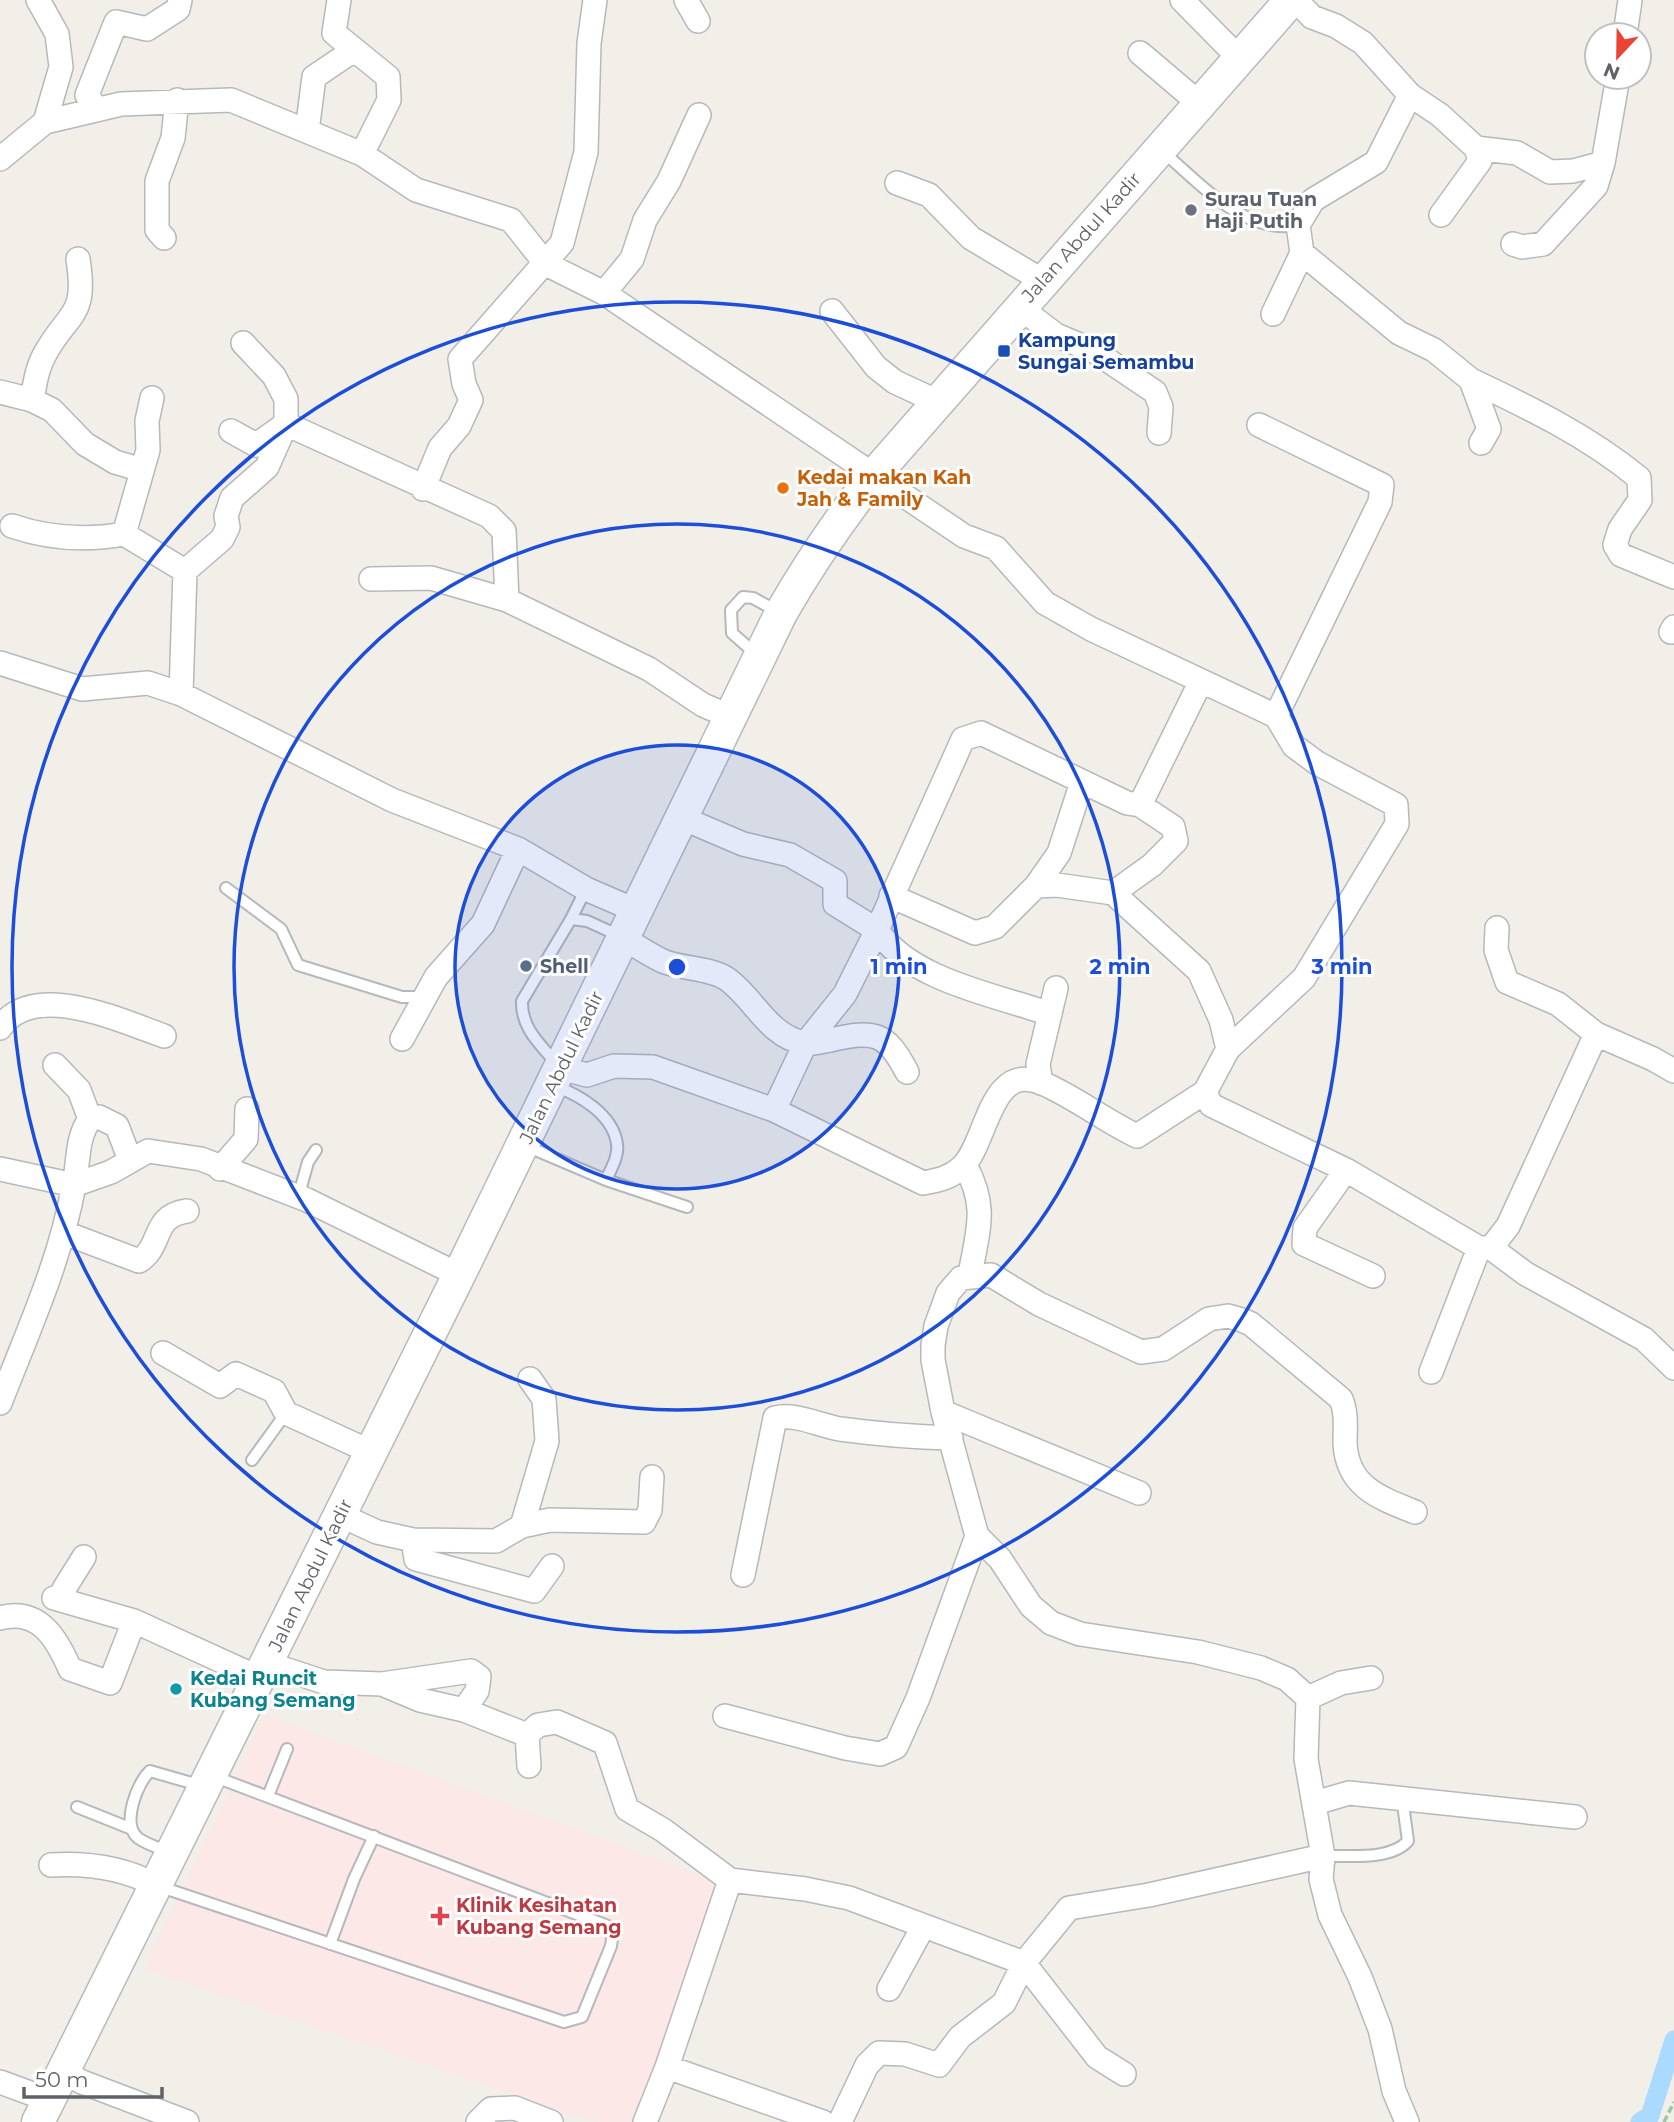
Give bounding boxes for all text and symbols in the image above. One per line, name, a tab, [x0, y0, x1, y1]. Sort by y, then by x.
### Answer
north arrow	[1583, 21, 1653, 91]
text: N	[1600, 58, 1623, 85]
street label: Jalan Abdul Kadir	[1016, 168, 1146, 308]
place label: Surau Tuan Haji Putih	[1205, 188, 1317, 233]
marker: Surau Tuan Haji Putih	[1183, 202, 1199, 218]
place label: Kampung Sungai Semambu	[1018, 329, 1194, 374]
marker: Kampung Sungai Semambu	[996, 343, 1012, 359]
place label: Kedai makan Kah Jah & Family	[796, 466, 971, 511]
marker: Kedai makan Kah Jah & Family	[775, 480, 791, 496]
text: 1 min	[870, 954, 928, 979]
text: 2 min	[1089, 954, 1151, 979]
text: 3 min	[1310, 954, 1373, 979]
place label: Shell	[540, 955, 589, 978]
centre of rings	[665, 955, 689, 979]
marker: Shell	[518, 958, 534, 974]
street label: Jalan Abdul Kadir	[514, 987, 608, 1148]
street label: Jalan Abdul Kadir	[263, 1495, 357, 1656]
place label: Kedai Runcit Kubang Semang	[190, 1667, 356, 1712]
marker: Kedai Runcit Kubang Semang	[168, 1681, 184, 1697]
place label: Klinik Kesihatan Kubang Semang	[456, 1894, 622, 1939]
marker: Klinik Kesihatan Kubang Semang	[430, 1906, 450, 1926]
scale bar	[24, 2056, 163, 2100]
text: 50 m	[35, 2067, 89, 2092]

